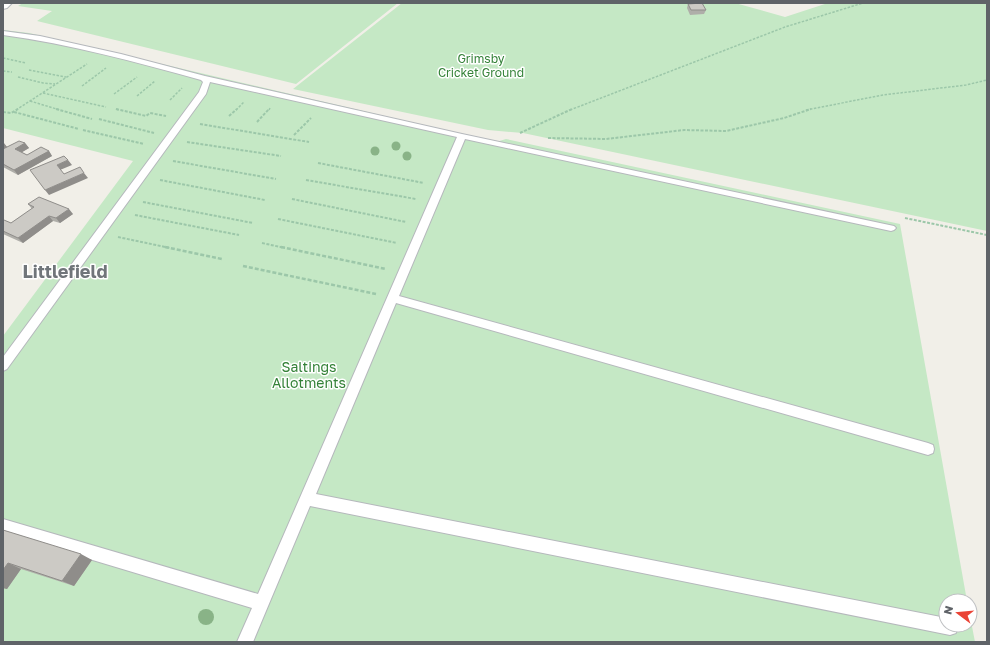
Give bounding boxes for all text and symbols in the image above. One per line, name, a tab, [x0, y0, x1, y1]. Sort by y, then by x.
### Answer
park label: Grimsby Cricket Ground	[438, 51, 524, 80]
district label: Littlefield	[22, 260, 108, 282]
park label: Saltings Allotments	[272, 358, 346, 391]
north arrow	[938, 593, 978, 633]
text: N	[941, 604, 955, 616]

